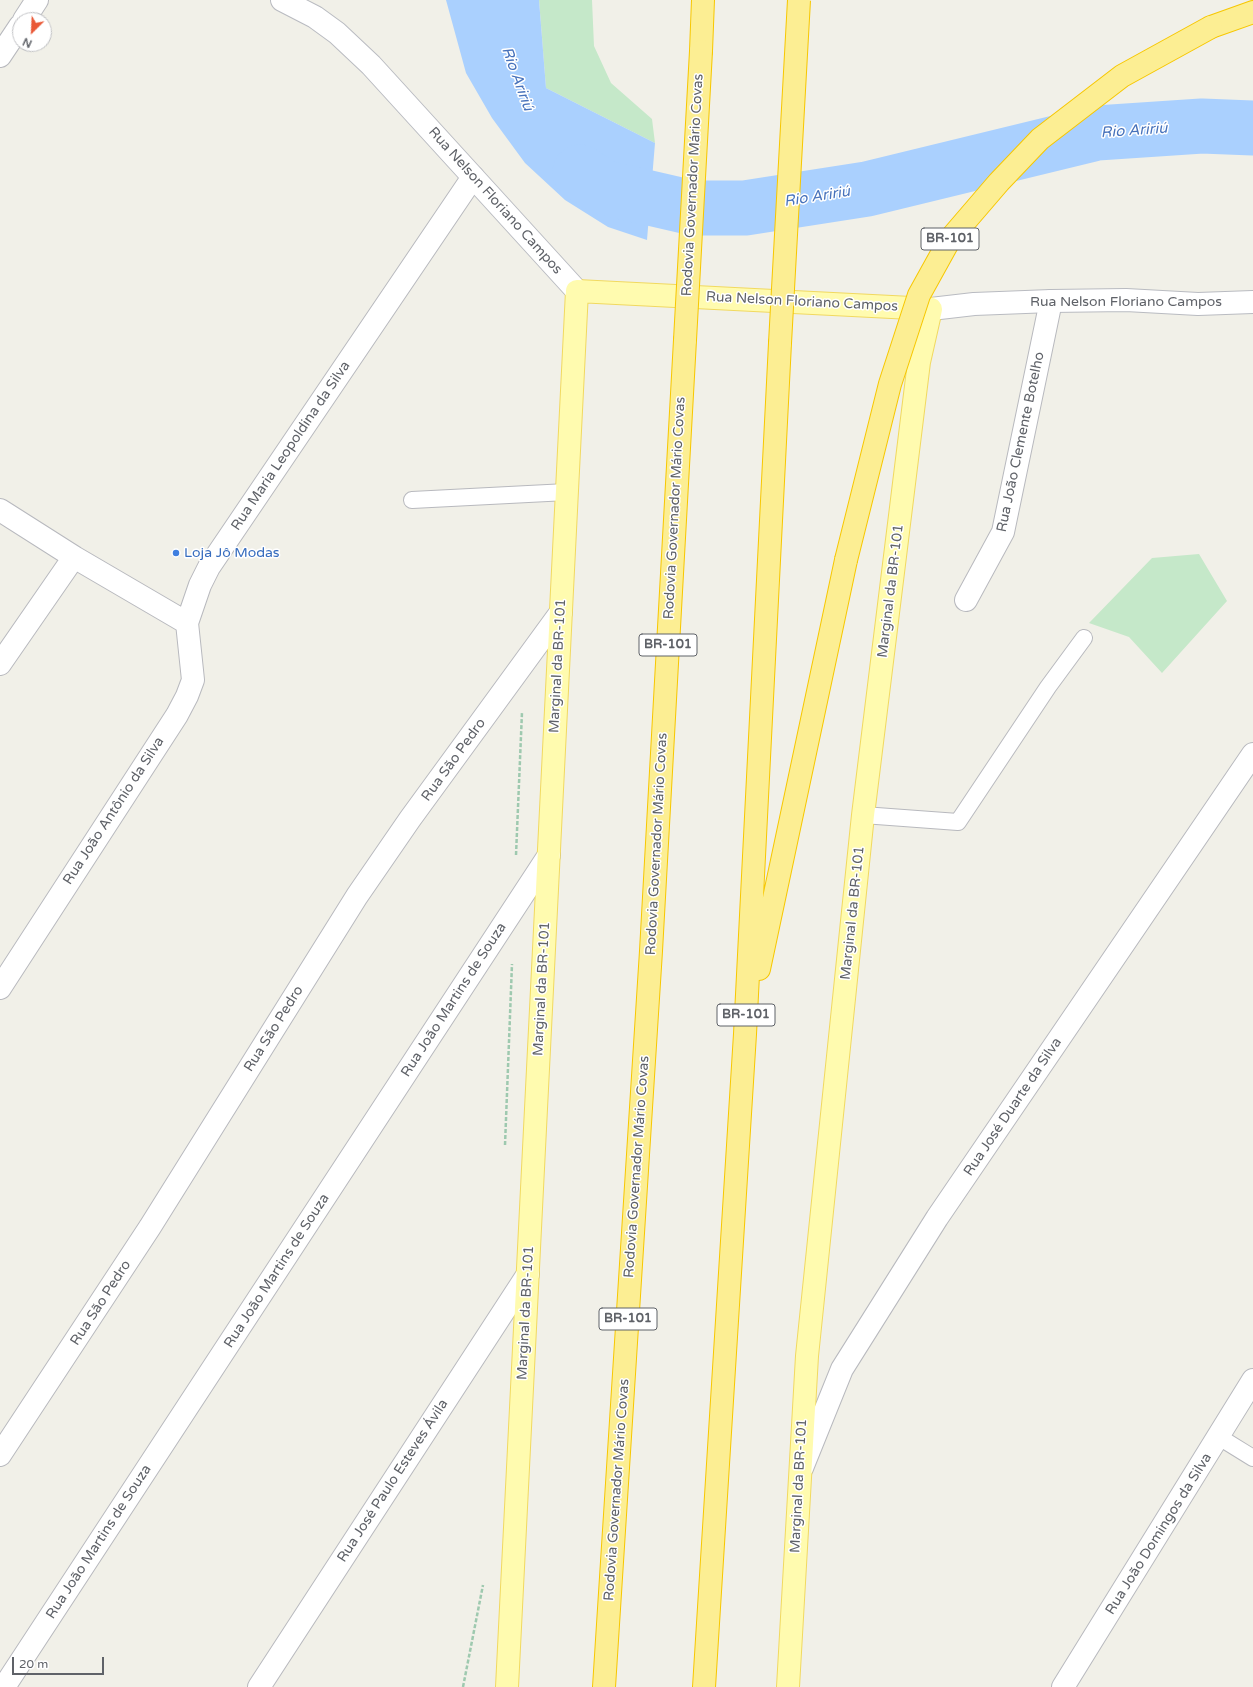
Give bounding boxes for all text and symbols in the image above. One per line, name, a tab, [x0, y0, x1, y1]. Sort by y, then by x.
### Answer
north arrow	[12, 12, 52, 52]
text: N	[21, 35, 34, 50]
water label: Rio Aririú	[497, 45, 537, 113]
street label: Rodovia Governador Mário Covas	[679, 73, 707, 297]
water label: Rio Aririú	[1100, 120, 1168, 142]
street label: Rua Nelson Floriano Campos	[424, 124, 566, 278]
water label: Rio Aririú	[783, 183, 851, 211]
road number: BR-101	[921, 228, 979, 250]
street label: Rua Nelson Floriano Campos	[706, 289, 898, 315]
street label: Rua Nelson Floriano Campos	[1030, 294, 1222, 310]
street label: Rua João Clemente Botelho	[994, 350, 1048, 534]
street label: Rua Maria Leopoldina da Silva	[228, 358, 354, 534]
street label: Rodovia Governador Mário Covas	[661, 396, 689, 620]
street label: Marginal da BR-101	[874, 523, 908, 659]
place label: Loja Jô Modas	[184, 545, 280, 561]
marker: Loja Jô Modas	[171, 548, 181, 558]
street label: Marginal da BR-101	[546, 598, 570, 734]
road number: BR-101	[639, 634, 697, 656]
street label: Rua São Pedro	[418, 715, 490, 805]
street label: Rodovia Governador Mário Covas	[643, 732, 671, 956]
street label: Rua João Antônio da Silva	[60, 734, 168, 888]
street label: Marginal da BR-101	[838, 845, 868, 981]
street label: Rua João Martins de Souza	[398, 920, 510, 1080]
street label: Marginal da BR-101	[530, 921, 554, 1057]
street label: Rua São Pedro	[241, 983, 307, 1075]
road number: BR-101	[717, 1004, 775, 1026]
street label: Rua José Duarte da Silva	[960, 1035, 1066, 1179]
street label: Rodovia Governador Mário Covas	[621, 1055, 653, 1279]
street label: Rua João Martins de Souza	[221, 1191, 333, 1351]
street label: Marginal da BR-101	[514, 1245, 538, 1381]
street label: Rua São Pedro	[67, 1257, 135, 1349]
road number: BR-101	[599, 1308, 657, 1330]
street label: Rodovia Governador Mário Covas	[601, 1378, 633, 1602]
street label: Rua José Paulo Esteves Ávila	[334, 1396, 452, 1566]
street label: Marginal da BR-101	[787, 1418, 811, 1554]
street label: Rua João Domingos da Silva	[1102, 1450, 1216, 1618]
street label: Rua João Martins de Souza	[43, 1462, 155, 1622]
scale bar	[14, 1649, 106, 1675]
text: 20 m	[19, 1657, 48, 1671]

